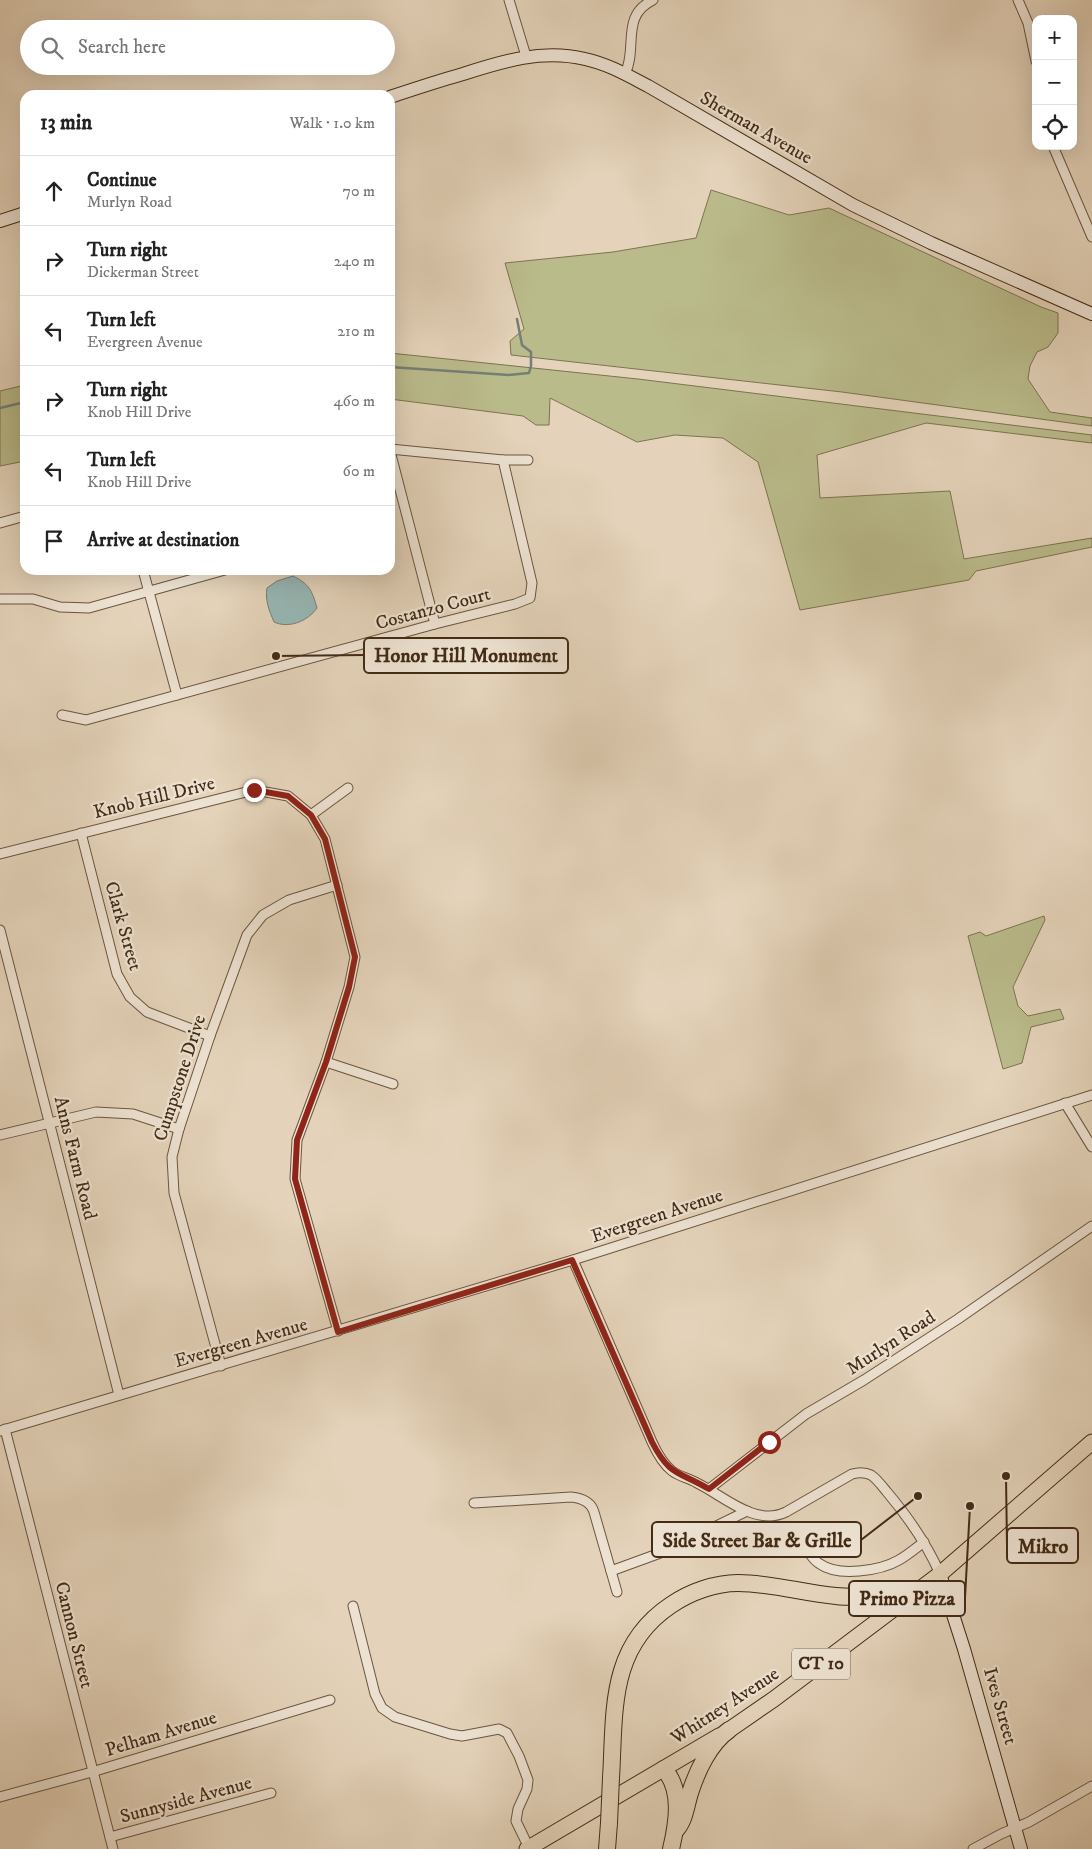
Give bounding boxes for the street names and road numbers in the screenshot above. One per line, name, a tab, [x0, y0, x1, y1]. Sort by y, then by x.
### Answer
street label: Sherman Avenue	[696, 87, 816, 170]
street label: Costanzo Court	[373, 583, 493, 635]
street label: Knob Hill Drive	[91, 772, 217, 824]
street label: Clark Street	[99, 879, 147, 973]
street label: Cumpstone Drive	[149, 1012, 211, 1144]
street label: Anns Farm Road	[49, 1094, 102, 1223]
street label: Evergreen Avenue	[588, 1184, 726, 1248]
street label: Murlyn Road	[842, 1306, 940, 1380]
street label: Evergreen Avenue	[172, 1313, 310, 1373]
street label: Cannon Street	[50, 1579, 98, 1691]
road number: CT 10	[792, 1648, 850, 1680]
street label: Whitney Avenue	[666, 1662, 784, 1750]
street label: Ives Street	[978, 1665, 1022, 1747]
street label: Pelham Avenue	[102, 1706, 220, 1762]
street label: Sunnyside Avenue	[118, 1771, 254, 1829]

